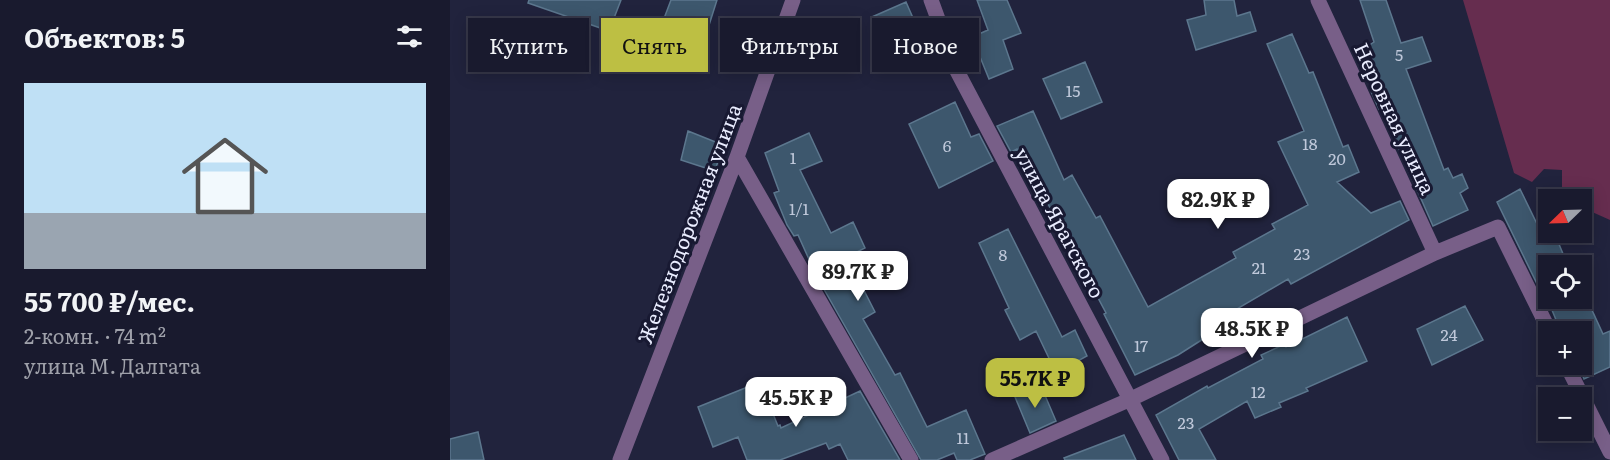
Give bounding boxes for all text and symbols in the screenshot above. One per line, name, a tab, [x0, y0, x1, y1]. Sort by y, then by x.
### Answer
text: Объектов: 5	[24, 17, 185, 56]
chip: Купить	[468, 18, 589, 72]
chip: Снять	[601, 18, 708, 72]
chip: Фильтры	[720, 18, 860, 72]
chip: Новое	[872, 18, 979, 72]
icon: filters	[393, 20, 426, 53]
street label: Неровная улица	[1348, 37, 1444, 199]
house number: 5	[1395, 42, 1403, 66]
house number: 15	[1066, 78, 1080, 102]
street label: Железнодорожная улица	[628, 99, 748, 347]
icon: home	[171, 122, 279, 230]
house number: 18	[1302, 131, 1318, 155]
house number: 6	[943, 133, 952, 157]
street label: улица Ярагского	[1008, 141, 1114, 303]
house number: 1	[790, 145, 797, 169]
house number: 20	[1328, 146, 1346, 170]
pin: 82.9K ₽	[1163, 179, 1273, 230]
text: 82.9K ₽	[1181, 183, 1255, 213]
north arrow	[1538, 189, 1592, 243]
map controls	[1538, 189, 1592, 441]
house number: 1/1	[789, 196, 809, 220]
house number: 23	[1294, 241, 1310, 265]
house number: 8	[999, 242, 1008, 266]
pin: 89.7K ₽	[803, 251, 913, 302]
text: 89.7K ₽	[822, 255, 894, 285]
house number: 21	[1252, 255, 1267, 279]
button: locate	[1538, 255, 1592, 309]
text: 55 700 ₽/мес.	[24, 281, 195, 320]
pin: 48.5K ₽	[1197, 308, 1307, 359]
text: 48.5K ₽	[1215, 312, 1289, 342]
text: 2-комн. · 74 m²	[24, 320, 166, 350]
button: +	[1538, 321, 1592, 375]
house number: 24	[1441, 322, 1458, 346]
house number: 17	[1134, 333, 1148, 357]
text: улица М. Далгата	[24, 350, 201, 380]
pin: 55.7K ₽	[980, 358, 1090, 409]
text: 55.7K ₽	[1000, 362, 1070, 392]
pin: 45.5K ₽	[741, 377, 851, 428]
house number: 12	[1251, 379, 1265, 403]
text: 45.5K ₽	[759, 381, 833, 411]
button: −	[1538, 387, 1592, 441]
house number: 23	[1178, 410, 1194, 434]
house number: 11	[956, 425, 970, 449]

